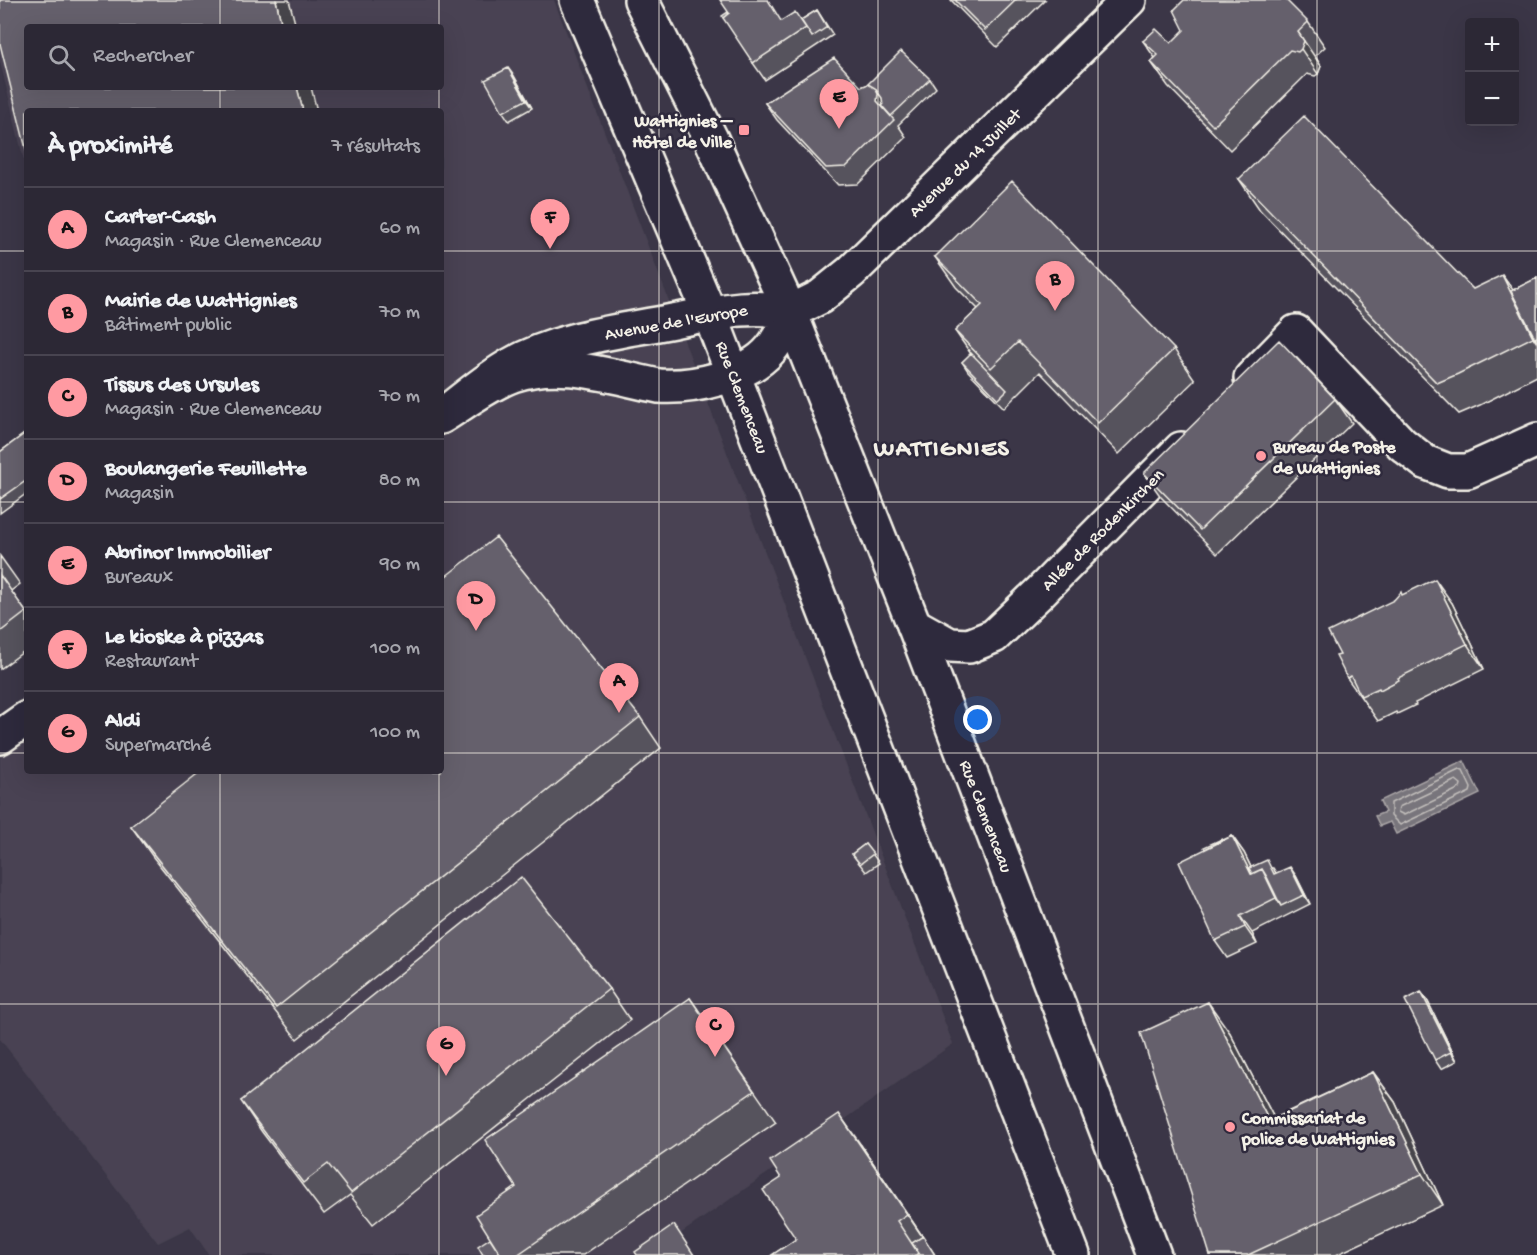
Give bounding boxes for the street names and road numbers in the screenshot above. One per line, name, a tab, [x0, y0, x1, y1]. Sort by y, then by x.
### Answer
street label: Avenue du 14 Juillet	[905, 104, 1028, 223]
street label: Avenue de l'Europe	[603, 300, 750, 346]
street label: Rue Clemenceau	[710, 339, 772, 458]
street label: Allée de Rodenkirchen	[1038, 465, 1170, 596]
street label: Rue Clemenceau	[954, 758, 1016, 877]

